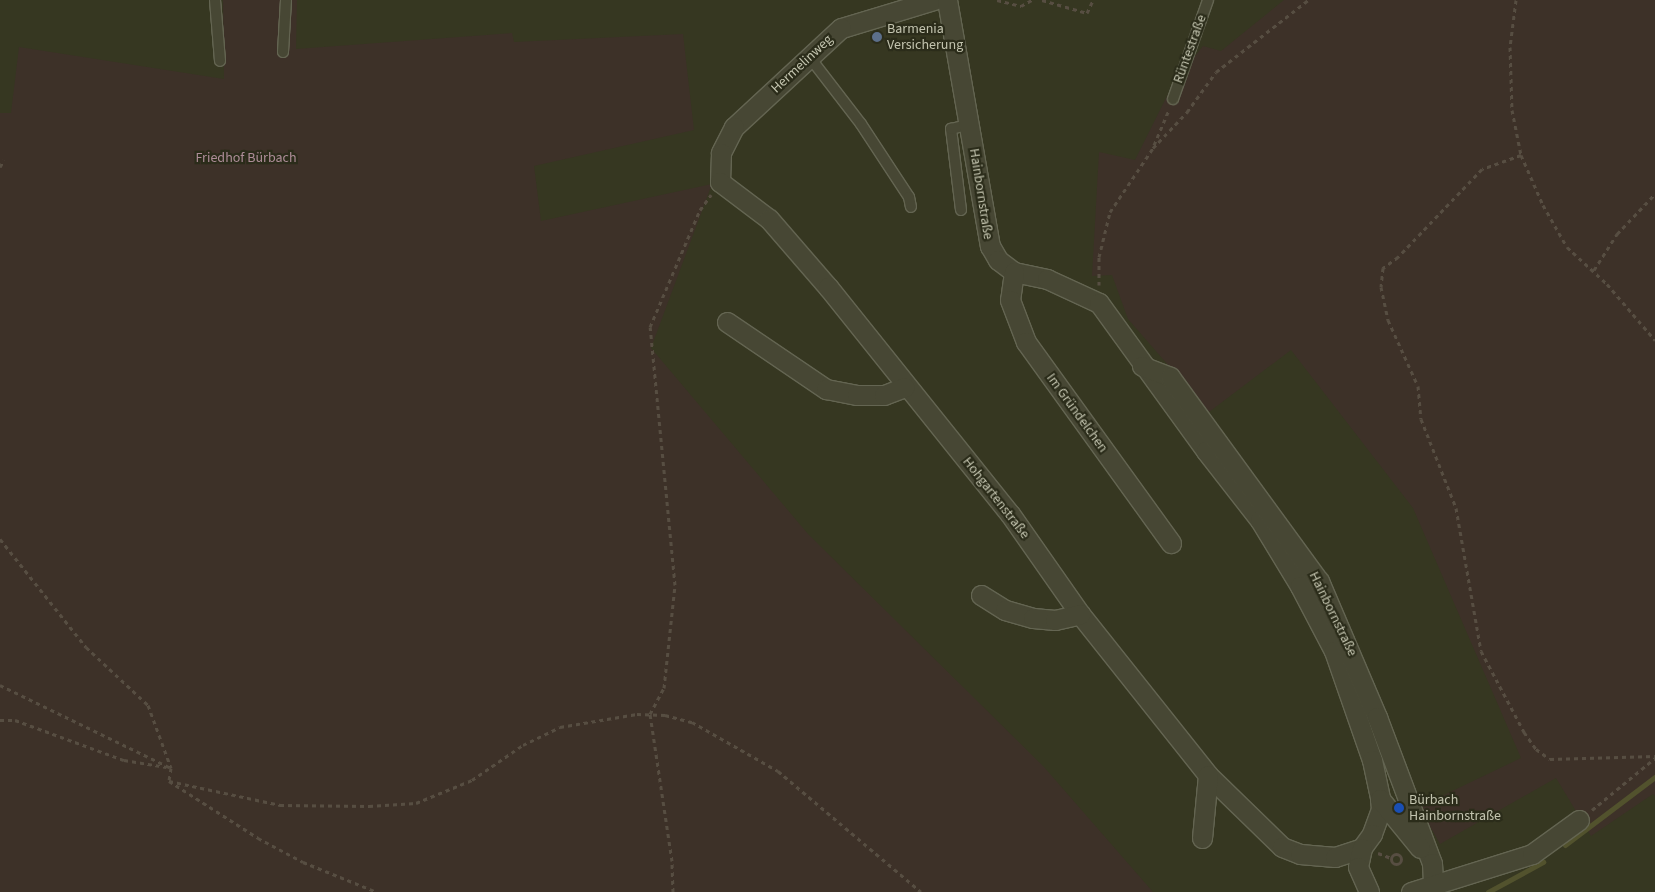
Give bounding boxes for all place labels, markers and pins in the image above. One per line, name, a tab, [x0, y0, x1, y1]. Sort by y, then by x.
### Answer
place label: Barmenia Versicherung	[887, 21, 963, 54]
marker: Barmenia Versicherung	[871, 31, 883, 43]
place label: Bürbach Hainbornstraße	[1409, 792, 1501, 824]
marker: Bürbach Hainbornstraße	[1393, 802, 1405, 814]

